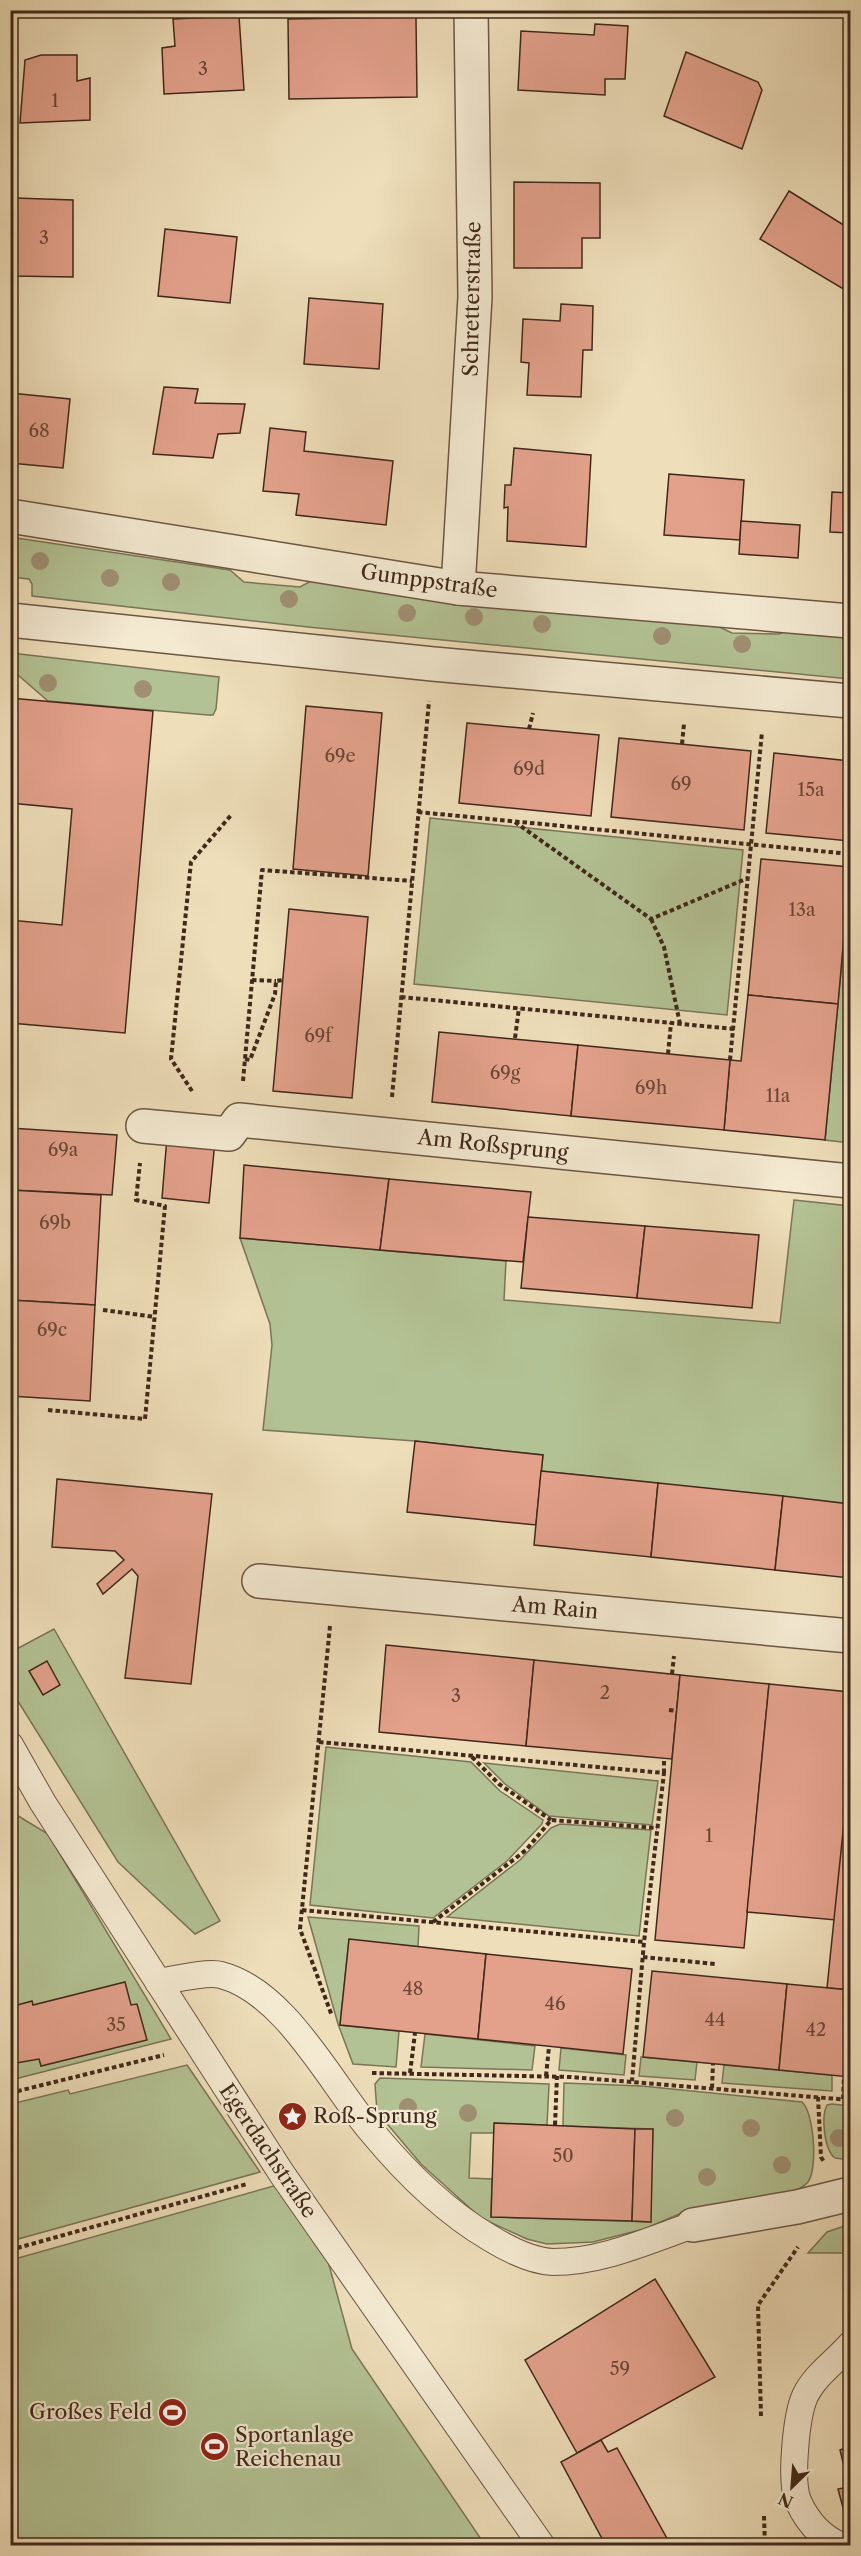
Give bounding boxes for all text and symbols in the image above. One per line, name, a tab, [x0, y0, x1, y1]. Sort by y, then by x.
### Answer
house number: 3	[198, 58, 208, 80]
house number: 1	[51, 90, 59, 112]
street label: Schretterstraße	[458, 221, 485, 377]
house number: 3	[39, 227, 49, 249]
house number: 68	[28, 420, 50, 442]
street label: Gumppstraße	[359, 559, 499, 602]
house number: 69e	[324, 745, 356, 767]
house number: 69d	[513, 758, 545, 780]
house number: 69	[670, 773, 692, 795]
house number: 15a	[798, 779, 825, 801]
house number: 13a	[789, 899, 816, 921]
house number: 69f	[304, 1025, 334, 1047]
house number: 69g	[490, 1062, 521, 1084]
house number: 69h	[635, 1077, 667, 1099]
house number: 11a	[766, 1085, 791, 1107]
street label: Am Roßsprung	[415, 1124, 571, 1165]
house number: 69a	[48, 1139, 79, 1161]
house number: 69b	[39, 1212, 71, 1234]
house number: 69c	[37, 1319, 67, 1341]
street label: Am Rain	[510, 1591, 599, 1624]
house number: 2	[600, 1682, 610, 1704]
house number: 3	[451, 1685, 461, 1707]
house number: 1	[705, 1825, 713, 1847]
house number: 48	[402, 1978, 424, 2000]
house number: 46	[545, 1993, 565, 2015]
house number: 44	[705, 2009, 725, 2031]
house number: 35	[106, 2014, 126, 2036]
house number: 42	[806, 2019, 826, 2041]
street label: Egerdachstraße	[214, 2079, 322, 2223]
place icon: Roß-Sprung	[276, 2100, 308, 2132]
place label: Roß-Sprung	[313, 2103, 438, 2128]
house number: 50	[552, 2145, 574, 2167]
house number: 59	[610, 2358, 630, 2380]
sports icon: Großes Feld	[157, 2396, 189, 2428]
place label: Großes Feld	[29, 2399, 152, 2424]
place label: Sportanlage Reichenau	[235, 2422, 354, 2471]
sports icon: Sportanlage Reichenau	[198, 2431, 230, 2463]
north arrow	[762, 2457, 822, 2517]
text: N	[775, 2489, 796, 2513]

